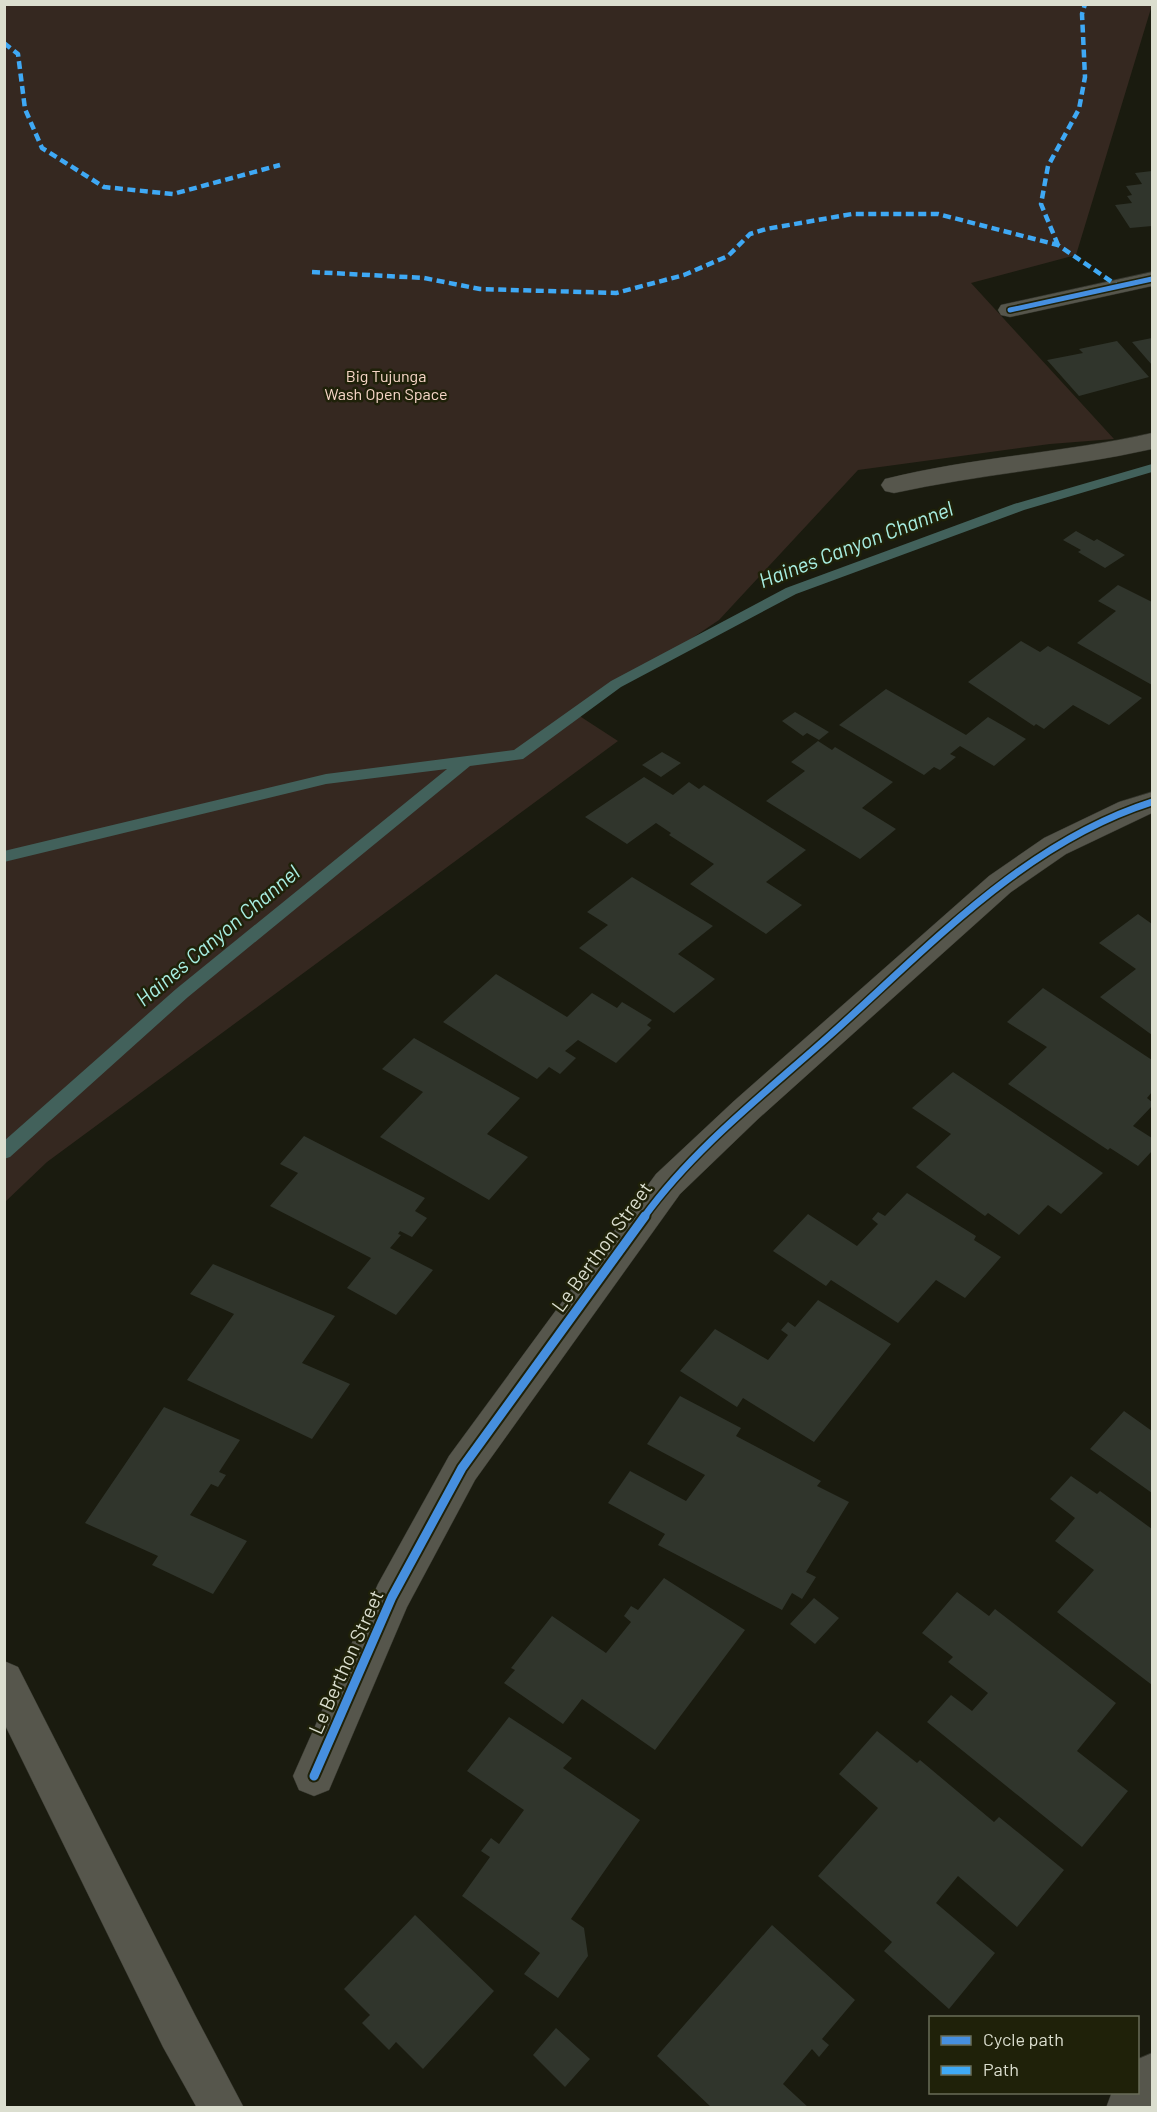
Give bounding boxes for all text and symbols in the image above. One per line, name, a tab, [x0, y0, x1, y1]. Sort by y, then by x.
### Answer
park label: Big Tujunga Wash Open Space	[324, 366, 448, 403]
water label: Haines Canyon Channel	[755, 495, 956, 592]
water label: Haines Canyon Channel	[130, 859, 304, 1011]
street label: Le Berthon Street	[546, 1177, 656, 1316]
street label: Le Berthon Street	[303, 1586, 388, 1737]
legend	[929, 2016, 1139, 2094]
text: Cycle path	[983, 2028, 1064, 2050]
text: Path	[983, 2058, 1019, 2080]

